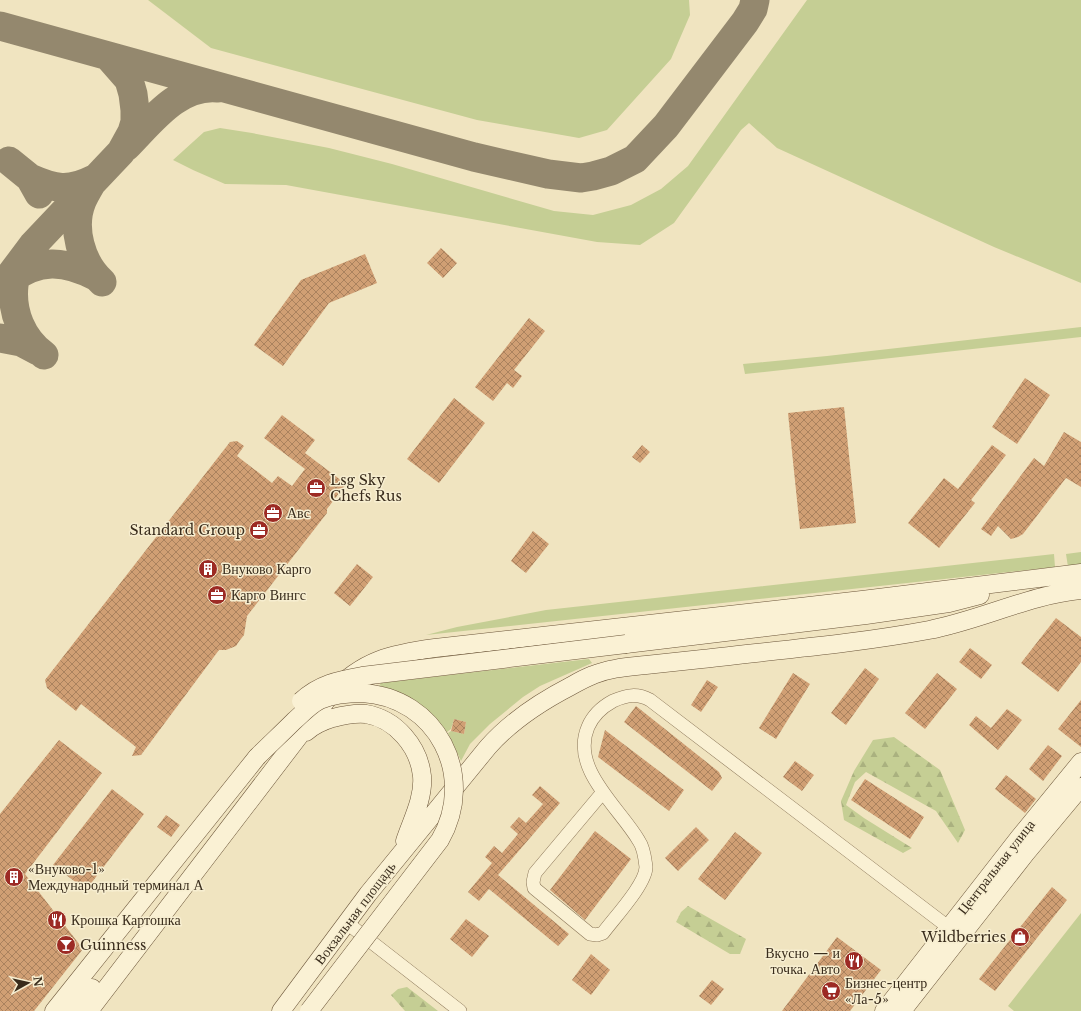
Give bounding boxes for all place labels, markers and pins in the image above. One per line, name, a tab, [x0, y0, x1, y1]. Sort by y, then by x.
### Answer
place label: Lsg Sky Chefs Rus	[330, 471, 402, 505]
office icon: Lsg Sky Chefs Rus	[305, 477, 327, 499]
office icon: Авс	[262, 502, 284, 524]
place label: Авс	[287, 504, 310, 522]
office icon: Standard Group	[248, 519, 270, 541]
place label: Standard Group	[129, 521, 245, 539]
building icon: Внуково Карго	[197, 558, 219, 580]
place label: Внуково Карго	[222, 560, 311, 578]
office icon: Карго Вингс	[206, 584, 228, 606]
place label: Карго Вингс	[231, 586, 306, 604]
place label: «Внуково-1» Международный терминал А	[28, 860, 204, 894]
building icon: «Внуково-1» Международный терминал А	[3, 866, 25, 888]
restaurant icon: Крошка Картошка	[46, 909, 68, 931]
place label: Крошка Картошка	[71, 911, 181, 929]
shop icon: Wildberries	[1009, 926, 1031, 948]
place label: Wildberries	[920, 928, 1006, 946]
bar icon: Guinness	[55, 934, 77, 956]
place label: Guinness	[80, 936, 146, 954]
place label: Вкусно — и точка. Авто	[765, 944, 841, 978]
restaurant icon: Вкусно — и точка. Авто	[843, 950, 865, 972]
place label: Бизнес-центр «Ла-5»	[845, 974, 927, 1008]
supermarket icon: Бизнес-центр «Ла-5»	[820, 980, 842, 1002]

